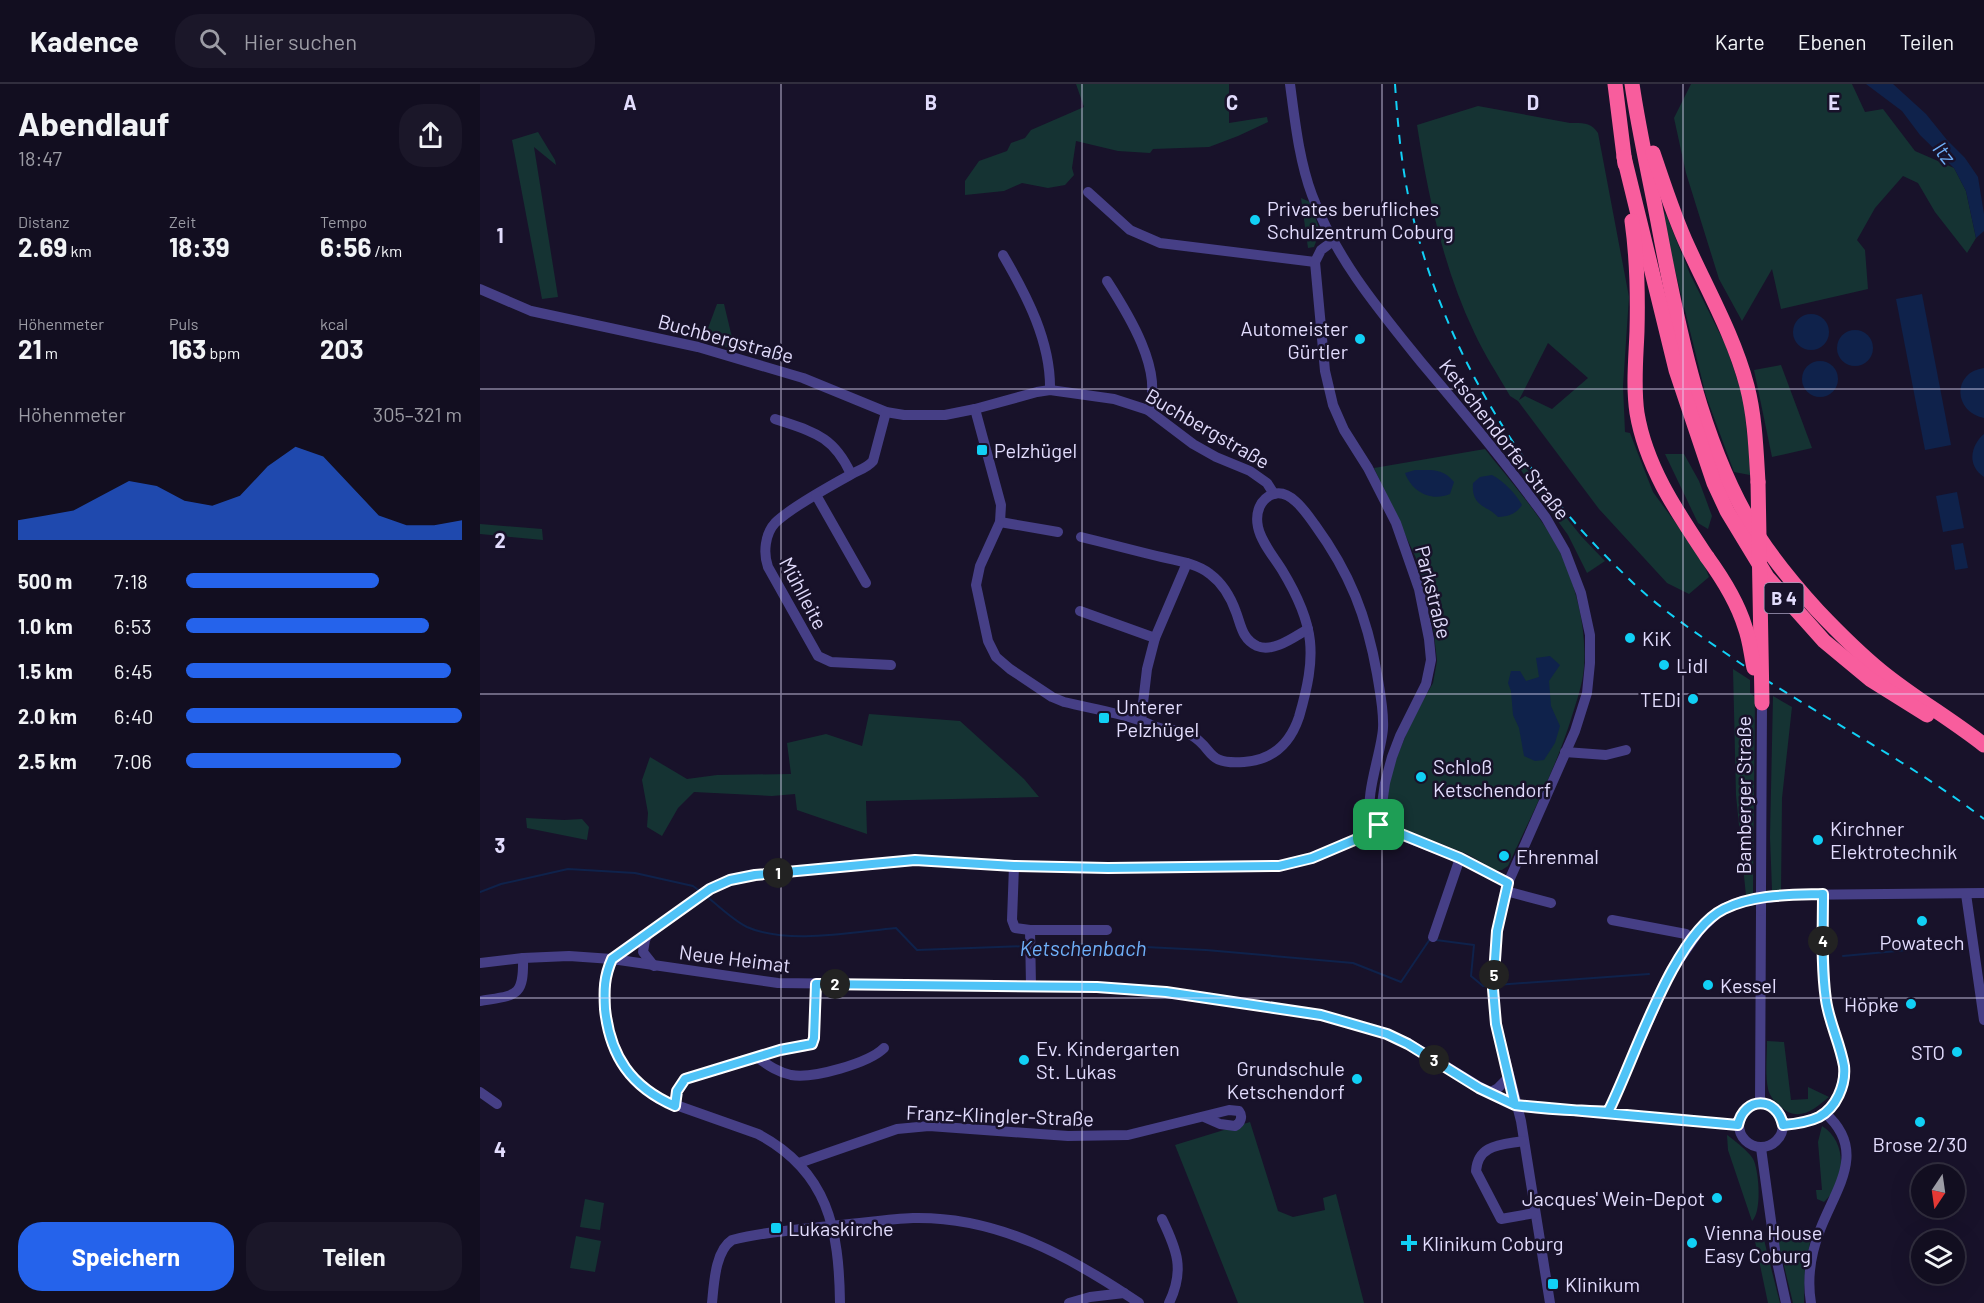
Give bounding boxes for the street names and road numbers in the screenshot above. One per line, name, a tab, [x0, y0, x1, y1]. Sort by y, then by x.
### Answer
street label: Buchbergstraße	[656, 308, 796, 368]
street label: Ketschendorfer Straße	[1435, 354, 1575, 524]
street label: Buchbergstraße	[1142, 383, 1274, 473]
street label: Parkstraße	[1411, 543, 1457, 641]
street label: Mühlleite	[775, 553, 833, 633]
road number: B 4	[1764, 583, 1804, 613]
street label: Bamberger Straße	[1731, 716, 1755, 874]
street label: Neue Heimat	[678, 939, 792, 977]
street label: Franz-Klingler-Straße	[906, 1100, 1094, 1130]

